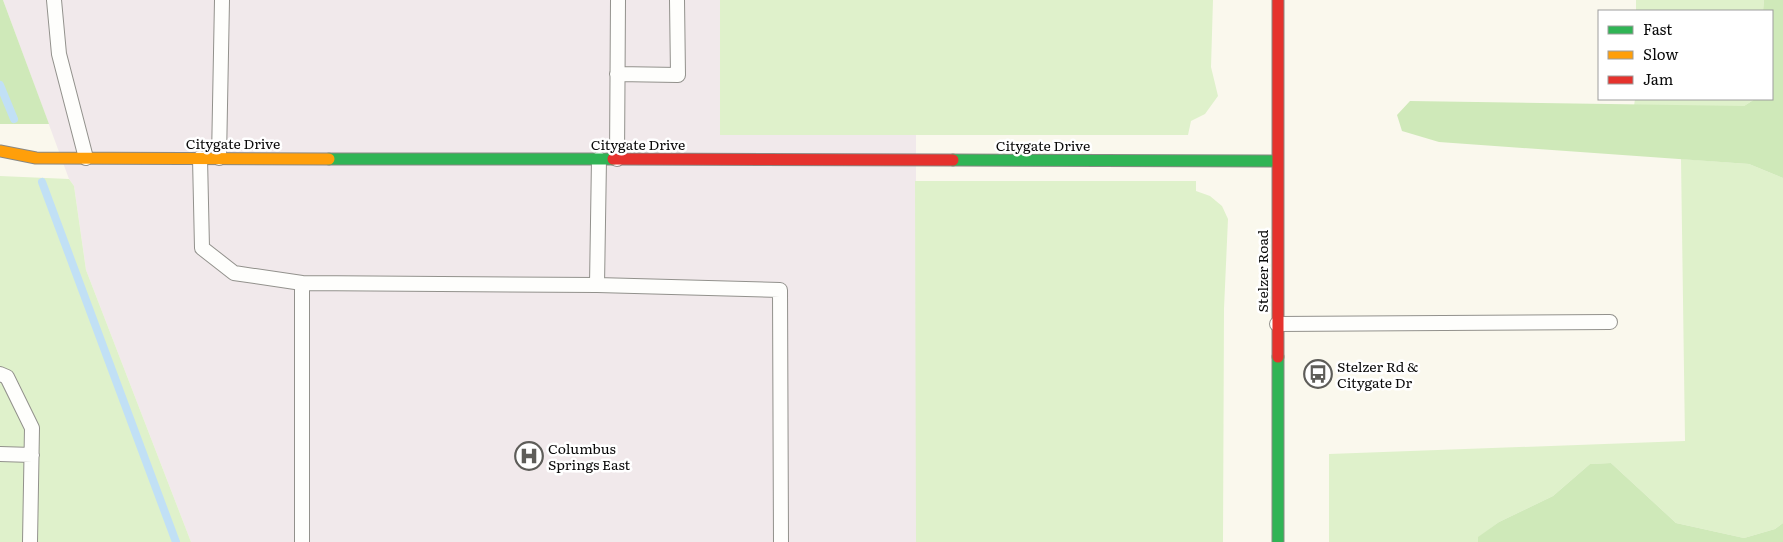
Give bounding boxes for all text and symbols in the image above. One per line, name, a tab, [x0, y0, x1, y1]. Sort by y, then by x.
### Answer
legend	[1598, 10, 1773, 100]
text: Fast	[1643, 17, 1672, 40]
text: Slow	[1643, 42, 1678, 65]
text: Jam	[1643, 67, 1674, 90]
street label: Citygate Drive	[186, 133, 280, 153]
street label: Citygate Drive	[591, 134, 685, 154]
street label: Citygate Drive	[996, 135, 1090, 155]
street label: Stelzer Road	[1252, 229, 1272, 312]
place label: Stelzer Rd & Citygate Dr	[1337, 356, 1418, 392]
bus stop icon: Stelzer Rd & Citygate Dr	[1303, 359, 1333, 389]
place label: Columbus Springs East	[548, 438, 631, 474]
hospital icon: Columbus Springs East	[514, 441, 544, 471]

